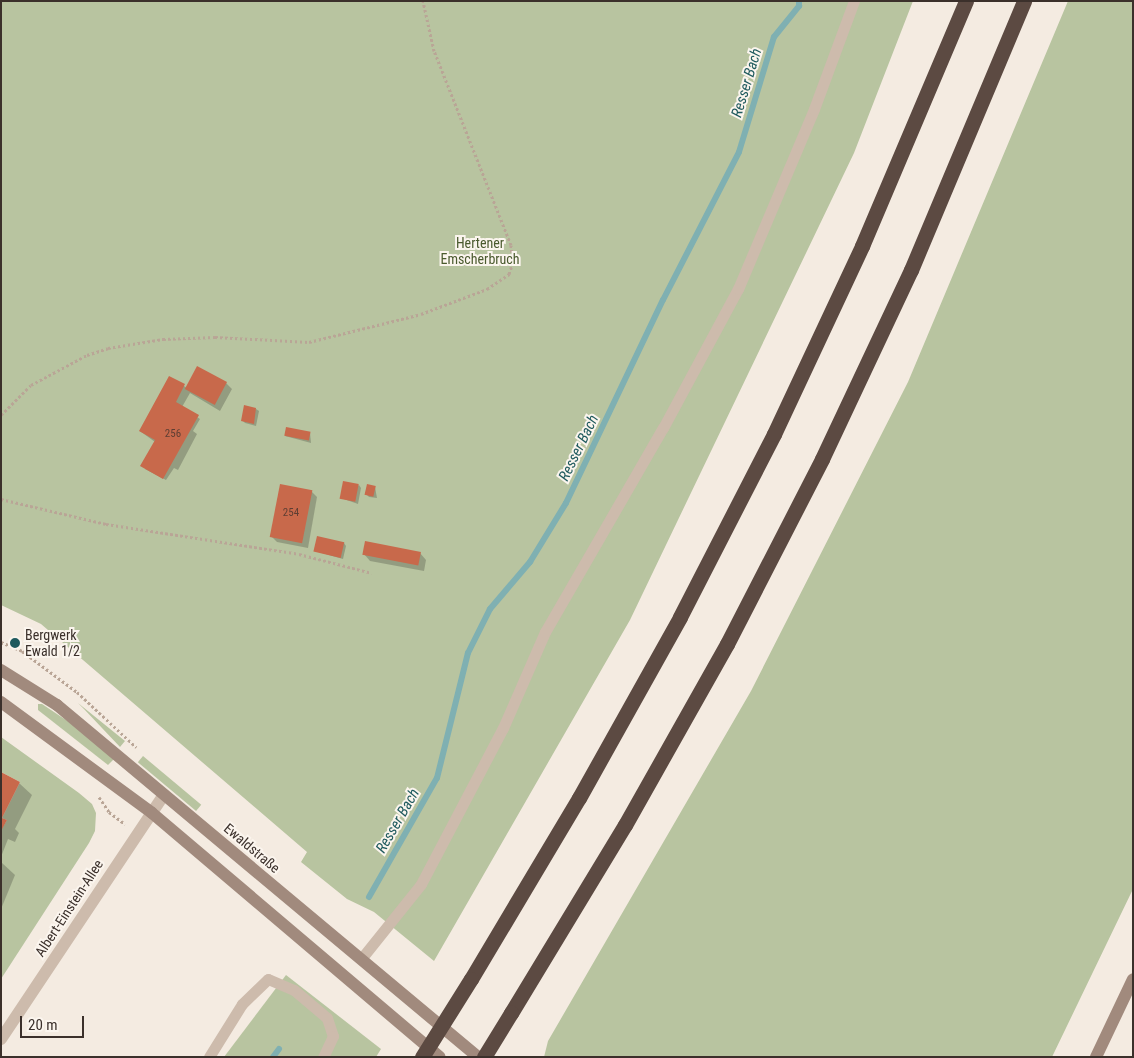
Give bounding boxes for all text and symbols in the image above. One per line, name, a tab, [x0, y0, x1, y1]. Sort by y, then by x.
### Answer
water label: Resser Bach	[728, 46, 766, 120]
park label: Hertener Emscherbruch	[440, 235, 520, 268]
water label: Resser Bach	[555, 412, 603, 484]
house number: 256	[165, 427, 181, 441]
house number: 254	[283, 506, 299, 520]
place label: Bergwerk Ewald 1/2	[25, 627, 80, 660]
marker: Bergwerk Ewald 1/2	[9, 637, 21, 649]
water label: Resser Bach	[372, 786, 424, 856]
street label: Ewaldstraße	[221, 820, 283, 876]
street label: Albert-Einstein-Allee	[31, 856, 107, 960]
scale bar	[22, 1006, 86, 1038]
text: 20 m	[28, 1016, 58, 1034]

